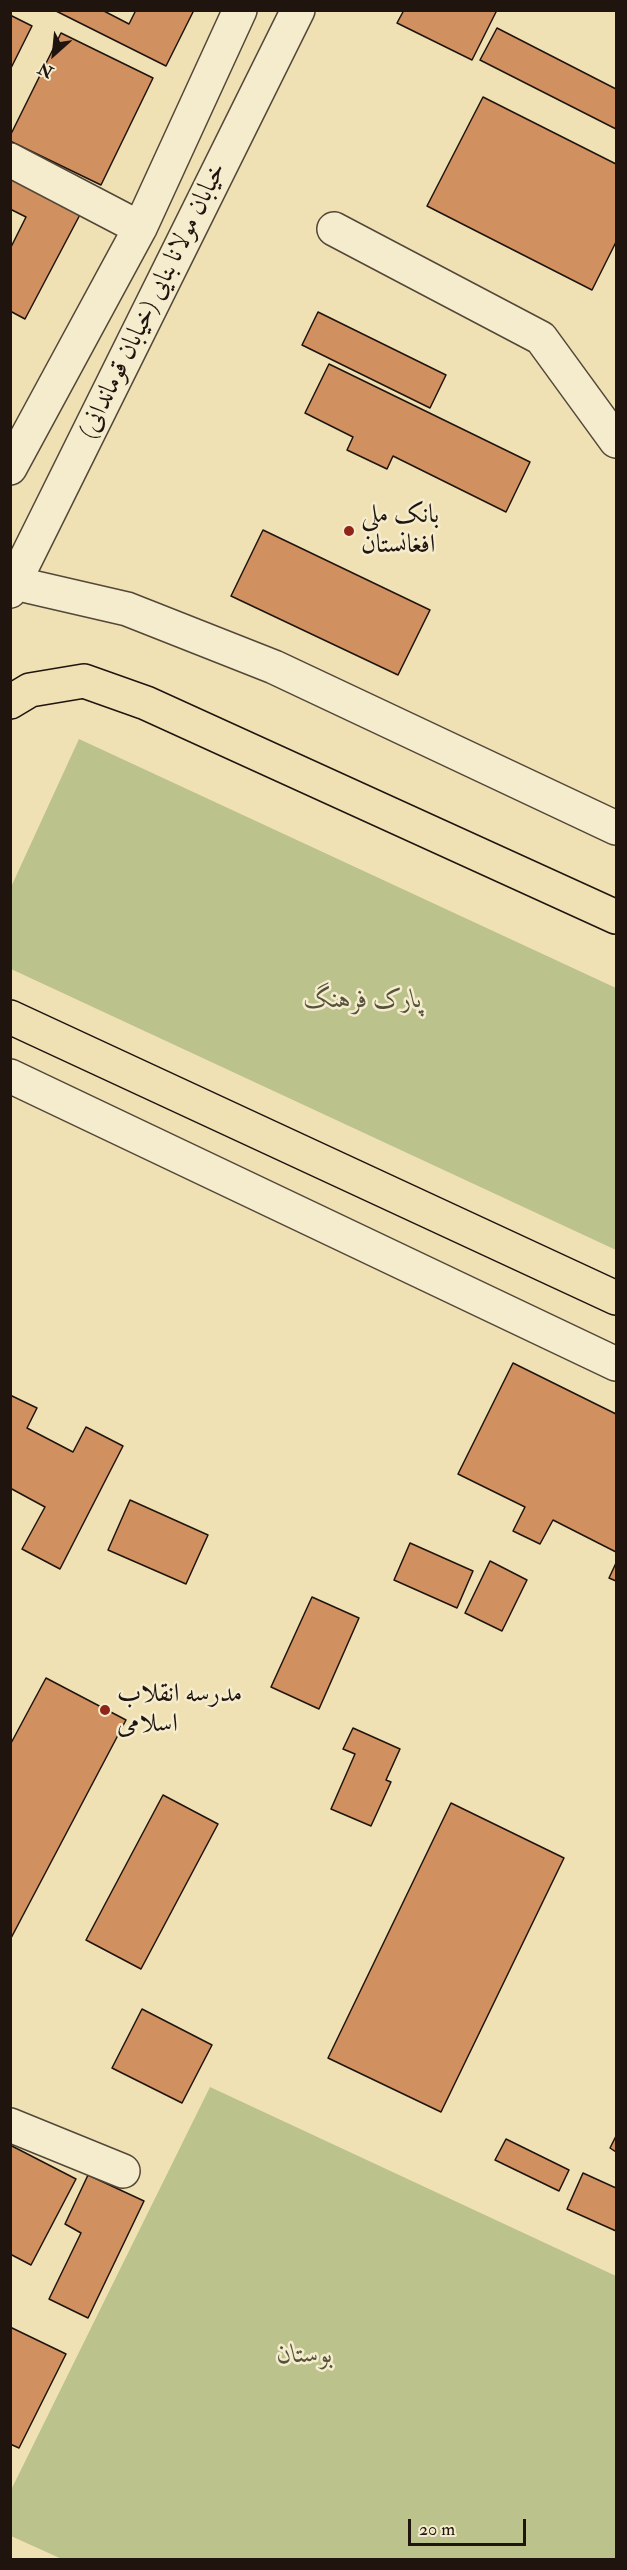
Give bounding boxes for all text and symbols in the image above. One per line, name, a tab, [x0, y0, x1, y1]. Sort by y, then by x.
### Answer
north arrow	[24, 24, 84, 84]
text: N	[35, 58, 57, 82]
street label: خیابان مولانا بنایی (خیابان قوماندانی)	[74, 158, 234, 444]
place label: بانک ملی افغانستان	[361, 500, 439, 562]
marker: بانک ملی افغانستان	[342, 524, 356, 538]
park label: پارک فرهنگ	[304, 985, 422, 1017]
place label: مدرسه انقلاب اسلامی	[117, 1679, 242, 1740]
marker: مدرسه انقلاب اسلامی	[98, 1703, 112, 1717]
park label: بوستان	[277, 2340, 333, 2372]
scale bar	[411, 2507, 530, 2545]
text: 20 m	[419, 2518, 455, 2541]

